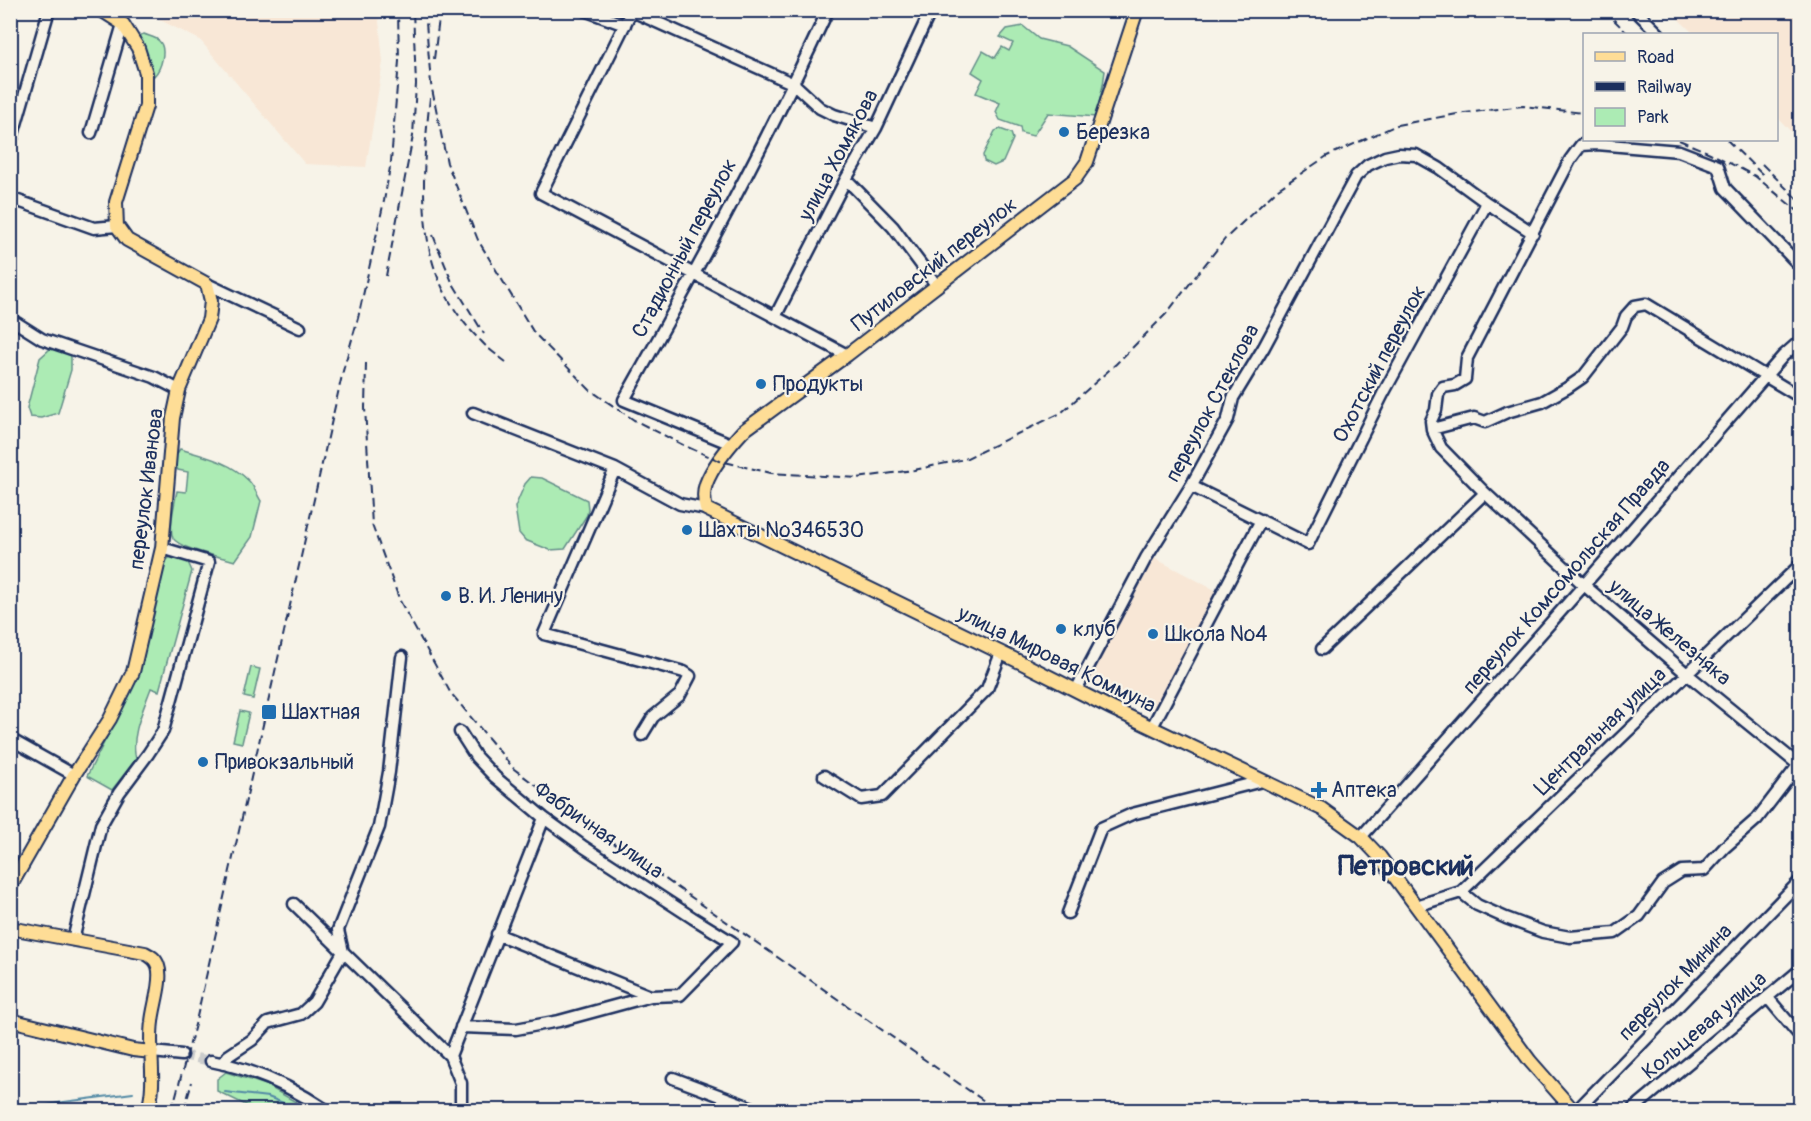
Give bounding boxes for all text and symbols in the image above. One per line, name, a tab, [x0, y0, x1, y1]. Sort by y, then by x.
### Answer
legend	[1583, 33, 1778, 141]
text: Road	[1637, 46, 1674, 69]
text: Railway	[1637, 76, 1692, 99]
street label: улица Хомякова	[792, 85, 884, 227]
text: Park	[1637, 106, 1669, 129]
place label: Березка	[1076, 119, 1150, 146]
marker: Березка	[1057, 125, 1071, 139]
street label: Стадионный переулок	[626, 154, 743, 342]
street label: Путиловский переулок	[846, 191, 1023, 338]
street label: Охотский переулок	[1327, 281, 1432, 448]
street label: переулок Стеклова	[1159, 320, 1265, 487]
place label: Продукты	[773, 371, 863, 398]
marker: Продукты	[754, 377, 768, 391]
street label: переулок Иванова	[123, 407, 170, 571]
street label: переулок Комсомольская Правда	[1457, 453, 1676, 700]
place label: Шахты №346530	[699, 517, 864, 544]
marker: Шахты №346530	[680, 523, 694, 537]
street label: улица Железняка	[1602, 572, 1737, 692]
place label: В. И. Ленину	[458, 583, 563, 610]
marker: В. И. Ленину	[439, 589, 453, 603]
street label: улица Мировая Коммуна	[952, 599, 1160, 719]
place label: клуб	[1073, 616, 1116, 643]
place label: Школа №4	[1165, 621, 1267, 648]
marker: клуб	[1054, 622, 1068, 636]
marker: Школа №4	[1146, 627, 1160, 641]
street label: Центральная улица	[1529, 661, 1672, 801]
place label: Шахтная	[282, 699, 360, 726]
marker: Шахтная	[260, 703, 278, 721]
place label: Привокзальный	[215, 749, 354, 776]
marker: Привокзальный	[196, 755, 210, 769]
street label: Фабричная улица	[529, 776, 669, 885]
place label: Аптека	[1331, 777, 1397, 804]
marker: Аптека	[1312, 783, 1326, 797]
district label: Петровский	[1338, 850, 1474, 883]
street label: переулок Минина	[1613, 918, 1738, 1047]
street label: Кольцевая улица	[1637, 965, 1772, 1085]

